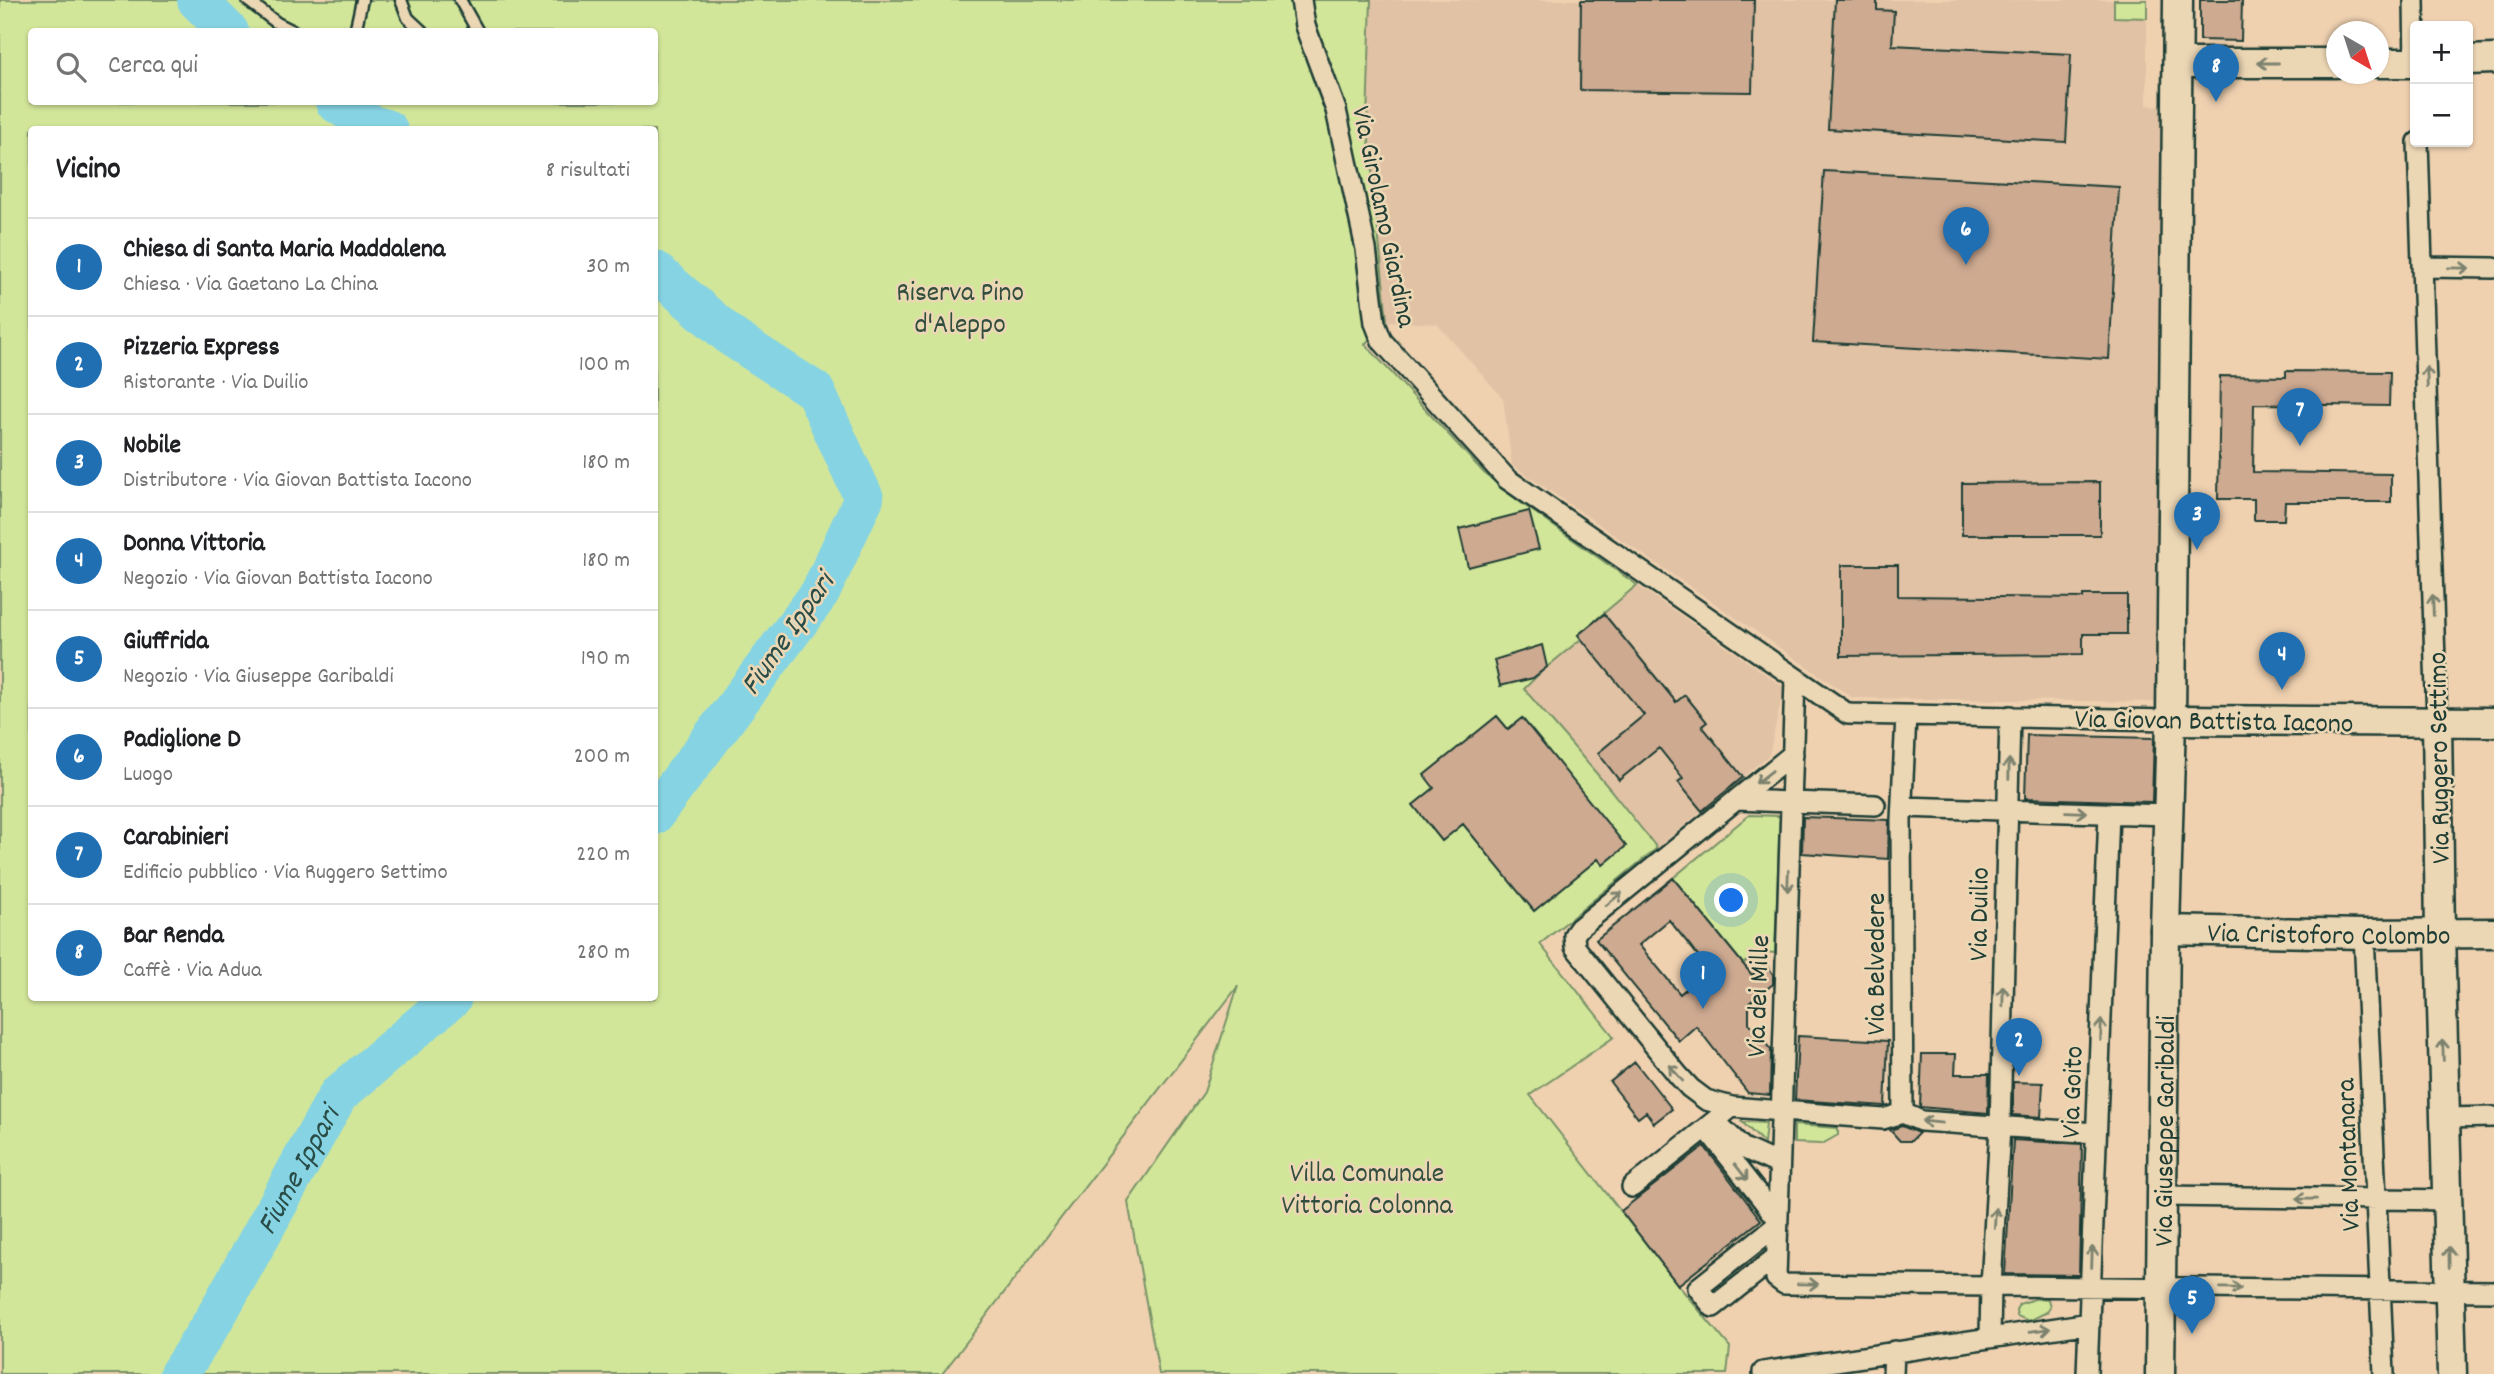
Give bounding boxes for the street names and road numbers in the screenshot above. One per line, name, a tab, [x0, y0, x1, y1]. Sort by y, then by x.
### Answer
street label: Via Girolamo Giardina	[1338, 103, 1424, 332]
street label: Via Ruggero Settimo	[2420, 652, 2464, 864]
street label: Via Giovan Battista Iacono	[2074, 702, 2354, 746]
street label: Via Duilio	[1961, 867, 2003, 961]
street label: Via Belvedere	[1859, 893, 1899, 1035]
street label: Via Cristoforo Colombo	[2207, 916, 2451, 959]
street label: Via dei Mille	[1739, 934, 1783, 1058]
street label: Via Giuseppe Garibaldi	[2146, 1015, 2189, 1247]
street label: Via Goito	[2053, 1045, 2097, 1139]
street label: Via Montanara	[2328, 1077, 2374, 1232]

